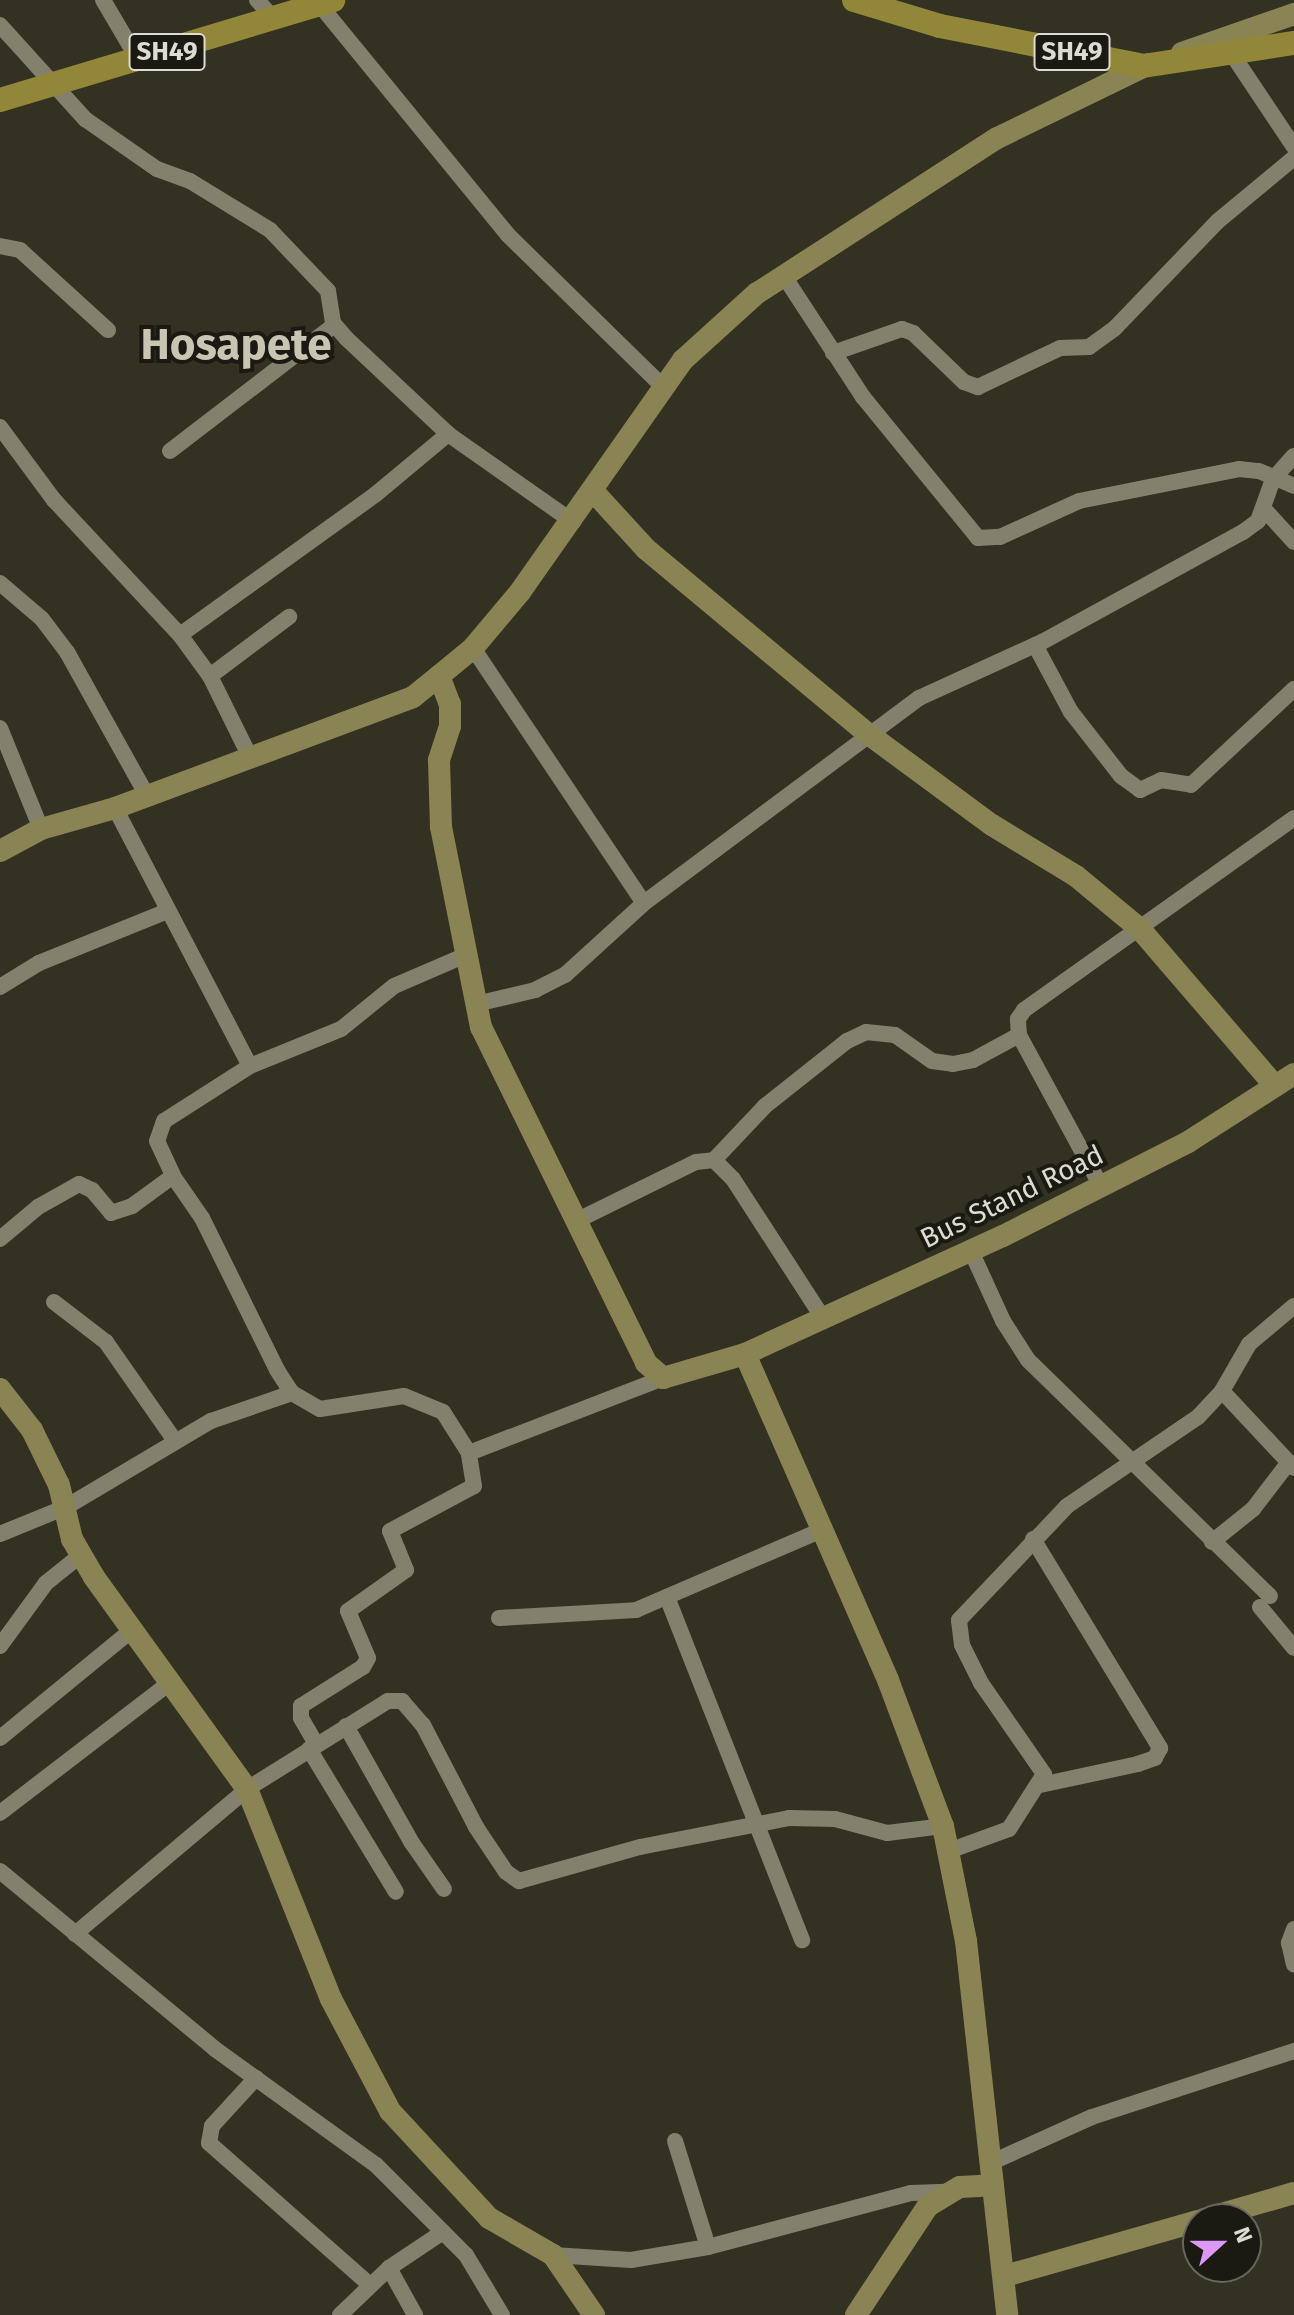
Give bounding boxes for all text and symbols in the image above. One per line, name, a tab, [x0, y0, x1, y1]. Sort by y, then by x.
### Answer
road number: SH49	[127, 30, 207, 74]
road number: SH49	[1032, 30, 1112, 74]
district label: Hosapete	[141, 319, 331, 371]
street label: Bus Stand Road	[915, 1138, 1109, 1256]
north arrow	[1182, 2203, 1262, 2283]
text: N	[1228, 2223, 1258, 2247]

